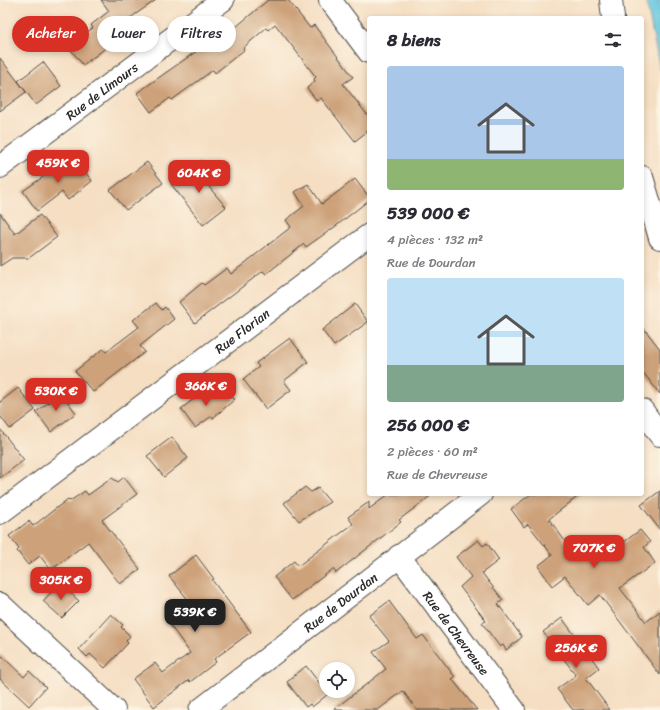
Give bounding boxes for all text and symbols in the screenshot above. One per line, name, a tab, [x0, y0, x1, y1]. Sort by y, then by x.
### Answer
chip: Acheter	[12, 16, 89, 52]
chip: Louer	[97, 16, 159, 52]
chip: Filtres	[167, 16, 236, 52]
text: 8 biens	[387, 25, 441, 55]
icon: filters	[602, 29, 624, 51]
street label: Rue de Limours	[60, 55, 144, 126]
icon: home	[470, 92, 542, 164]
pin: 459K €	[25, 150, 91, 184]
text: 459K €	[36, 151, 80, 174]
pin: 604K €	[166, 160, 232, 194]
text: 604K €	[177, 161, 221, 184]
text: 539 000 €	[387, 198, 470, 228]
text: 4 pièces · 132 m²	[387, 228, 483, 251]
text: Rue de Dourdan	[387, 251, 475, 274]
street label: Rue Florian	[209, 302, 275, 359]
icon: home	[470, 304, 542, 376]
pin: 366K €	[173, 373, 239, 407]
text: 366K €	[185, 374, 227, 397]
pin: 530K €	[23, 378, 89, 412]
text: 530K €	[34, 379, 78, 402]
text: 256 000 €	[387, 410, 469, 440]
text: 2 pièces · 60 m²	[387, 440, 478, 463]
text: Rue de Chevreuse	[387, 463, 488, 486]
pin: 707K €	[561, 535, 627, 569]
text: 707K €	[573, 536, 615, 559]
street label: Rue de Dourdan	[298, 566, 382, 638]
pin: 305K €	[28, 567, 94, 601]
text: 305K €	[39, 568, 83, 591]
street label: Rue de Chevreuse	[417, 586, 496, 680]
pin: 539K €	[162, 599, 228, 633]
text: 539K €	[174, 600, 216, 623]
pin: 256K €	[543, 635, 609, 669]
text: 256K €	[555, 636, 597, 659]
map controls	[319, 662, 355, 698]
button: locate	[319, 662, 355, 698]

